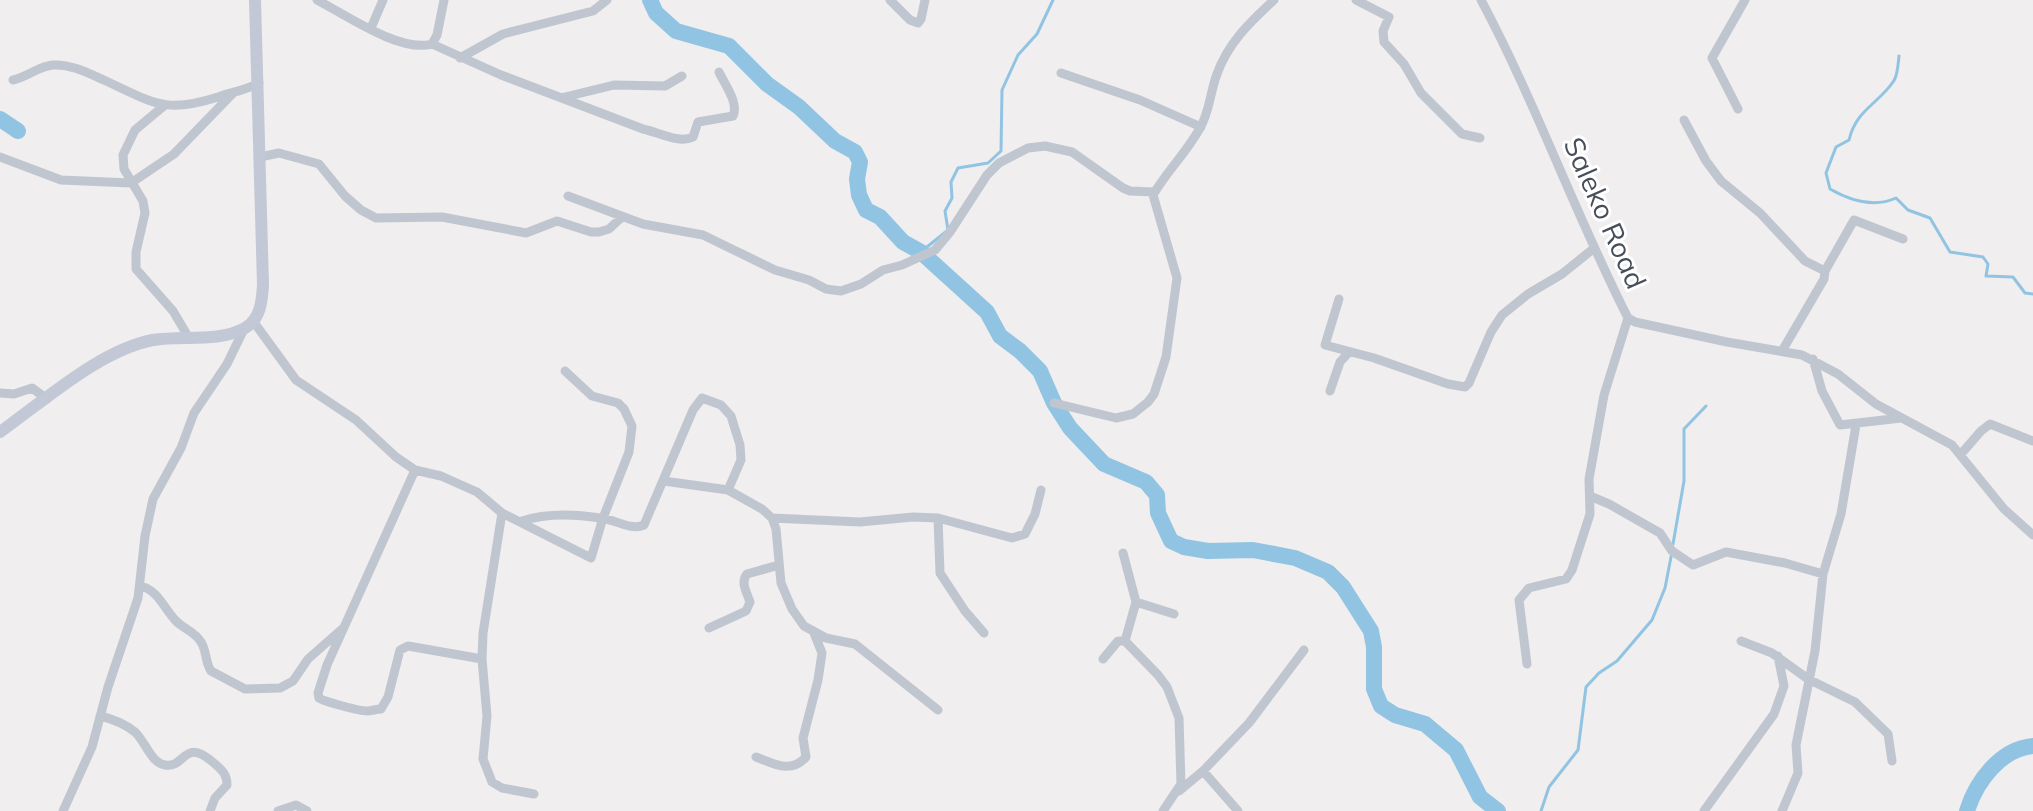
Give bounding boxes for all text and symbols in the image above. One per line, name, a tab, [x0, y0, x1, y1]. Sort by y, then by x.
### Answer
street label: Saleko Road	[1556, 132, 1654, 294]

